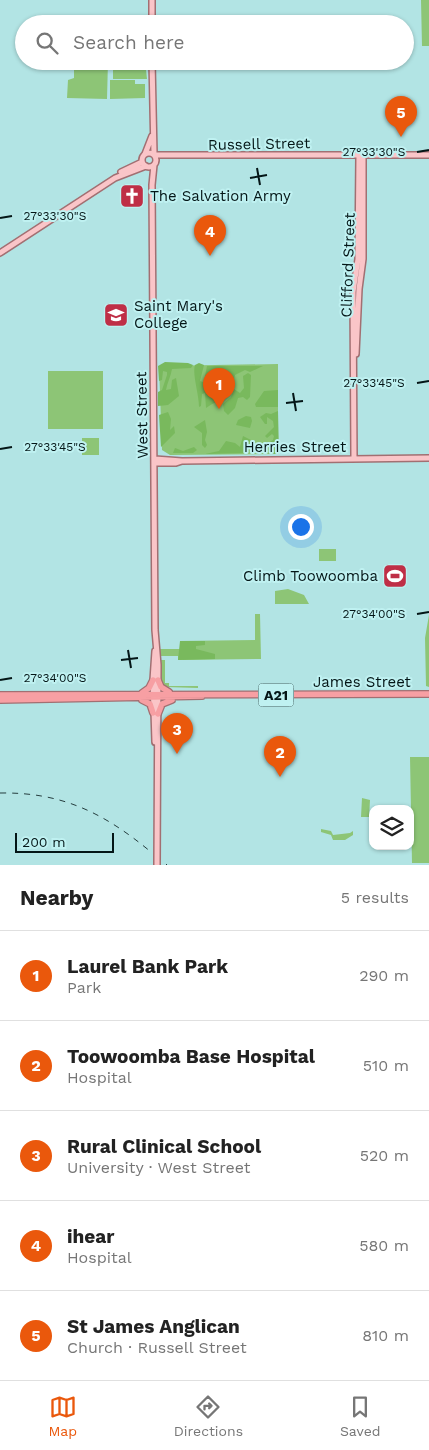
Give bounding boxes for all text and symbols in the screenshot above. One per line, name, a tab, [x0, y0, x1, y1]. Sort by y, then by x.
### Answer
search box	[15, 15, 414, 70]
icon: search	[33, 29, 61, 57]
text: Search here	[73, 31, 184, 54]
pin: 5	[385, 96, 417, 137]
street label: Russell Street	[208, 134, 311, 154]
text: 27°33'30"S	[343, 145, 405, 159]
church icon: The Salvation Army	[119, 183, 145, 209]
place label: The Salvation Army	[150, 187, 291, 205]
text: 27°33'30"S	[24, 209, 86, 223]
street label: Clifford Street	[337, 212, 359, 318]
pin: 4	[194, 215, 226, 256]
place label: Saint Mary's College	[134, 297, 223, 332]
school or university icon: Saint Mary's College	[103, 302, 129, 328]
pin: 1	[203, 368, 235, 409]
street label: West Street	[132, 371, 152, 459]
text: 27°33'45"S	[343, 376, 405, 390]
street label: Herries Street	[244, 438, 347, 456]
text: 27°33'45"S	[24, 440, 86, 454]
your location	[288, 514, 314, 540]
sports icon: Climb Toowoomba	[382, 563, 408, 589]
place label: Climb Toowoomba	[243, 567, 378, 585]
text: 27°34'00"S	[342, 607, 406, 621]
text: 27°34'00"S	[23, 671, 87, 685]
street label: James Street	[313, 673, 412, 691]
road number: A21	[258, 684, 294, 706]
pin: 3	[161, 713, 193, 754]
pin: 2	[264, 736, 296, 777]
map controls	[369, 805, 414, 850]
button: layers	[369, 805, 414, 850]
scale bar	[15, 830, 114, 853]
text: 200 m	[22, 834, 66, 850]
text: Nearby	[20, 885, 93, 910]
text: 5 results	[341, 888, 409, 907]
text: Laurel Bank Park	[67, 955, 228, 978]
text: 1	[33, 966, 39, 985]
text: 290 m	[359, 966, 409, 985]
text: Park	[67, 978, 101, 997]
text: Toowoomba Base Hospital	[67, 1045, 315, 1068]
text: 2	[31, 1056, 41, 1075]
text: 510 m	[363, 1056, 409, 1075]
text: Hospital	[67, 1068, 132, 1087]
text: Rural Clinical School	[67, 1135, 261, 1158]
text: 3	[31, 1146, 41, 1165]
text: 520 m	[360, 1146, 409, 1165]
text: University · West Street	[67, 1158, 250, 1177]
text: ihear	[67, 1225, 114, 1248]
text: 4	[31, 1236, 41, 1255]
text: 580 m	[359, 1236, 409, 1255]
text: Hospital	[67, 1248, 132, 1267]
text: St James Anglican	[67, 1315, 240, 1338]
text: 5	[31, 1326, 41, 1345]
text: 810 m	[362, 1326, 409, 1345]
text: Church · Russell Street	[67, 1338, 247, 1357]
tab: Map	[48, 1393, 77, 1439]
tab: Directions	[174, 1393, 243, 1439]
tab: Saved	[340, 1393, 381, 1439]

